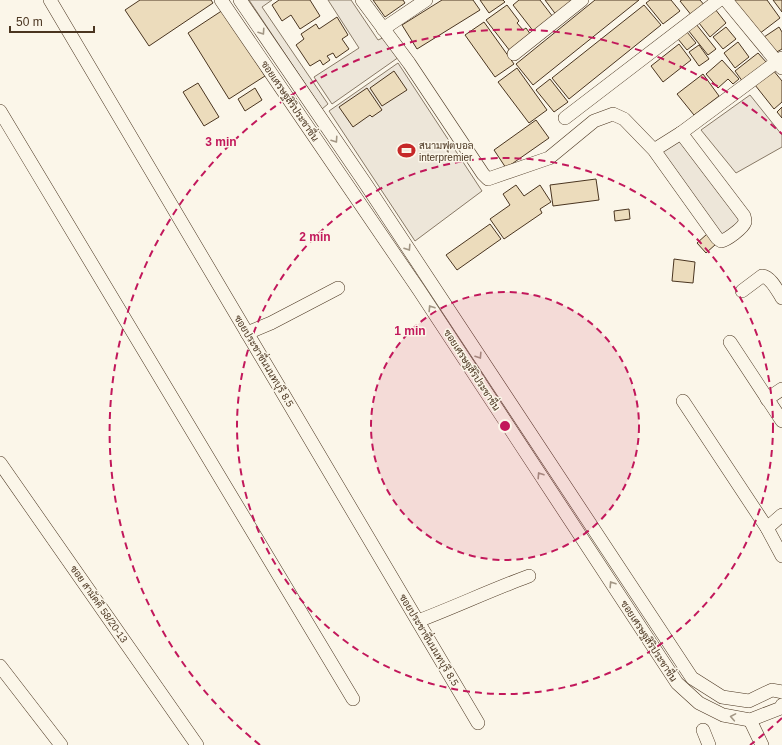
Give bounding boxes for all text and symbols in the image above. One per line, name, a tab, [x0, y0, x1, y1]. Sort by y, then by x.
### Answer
scale bar	[10, 8, 94, 34]
text: 50 m	[16, 15, 43, 29]
one-way arrow	[257, 28, 265, 35]
street label: ซอยเศรษฐสิริประชาชื่น	[257, 57, 323, 144]
text: 3 min	[205, 135, 237, 149]
one-way arrow	[331, 135, 338, 142]
place label: สนามฟุตบอล interpremier	[419, 140, 474, 163]
sports icon: สนามฟุตบอล interpremier	[396, 141, 416, 161]
text: 2 min	[299, 230, 331, 244]
one-way arrow	[403, 243, 410, 250]
one-way arrow	[428, 305, 436, 312]
street label: ซอยประชาชื่นนนทบุรี 8.5	[231, 312, 299, 410]
text: 1 min	[394, 324, 426, 338]
street label: ซอยเศรษฐสิริประชาชื่น	[440, 326, 505, 414]
one-way arrow	[475, 352, 482, 359]
centre of rings	[498, 419, 512, 433]
one-way arrow	[538, 472, 545, 479]
street label: ซอย สามัคคี 58/20-13	[68, 563, 131, 645]
one-way arrow	[610, 581, 617, 588]
street label: ซอยประชาชื่นนนทบุรี 8.5	[396, 591, 464, 689]
street label: ซอยเศรษฐสิริประชาชื่น	[617, 597, 682, 685]
one-way arrow	[730, 713, 736, 722]

